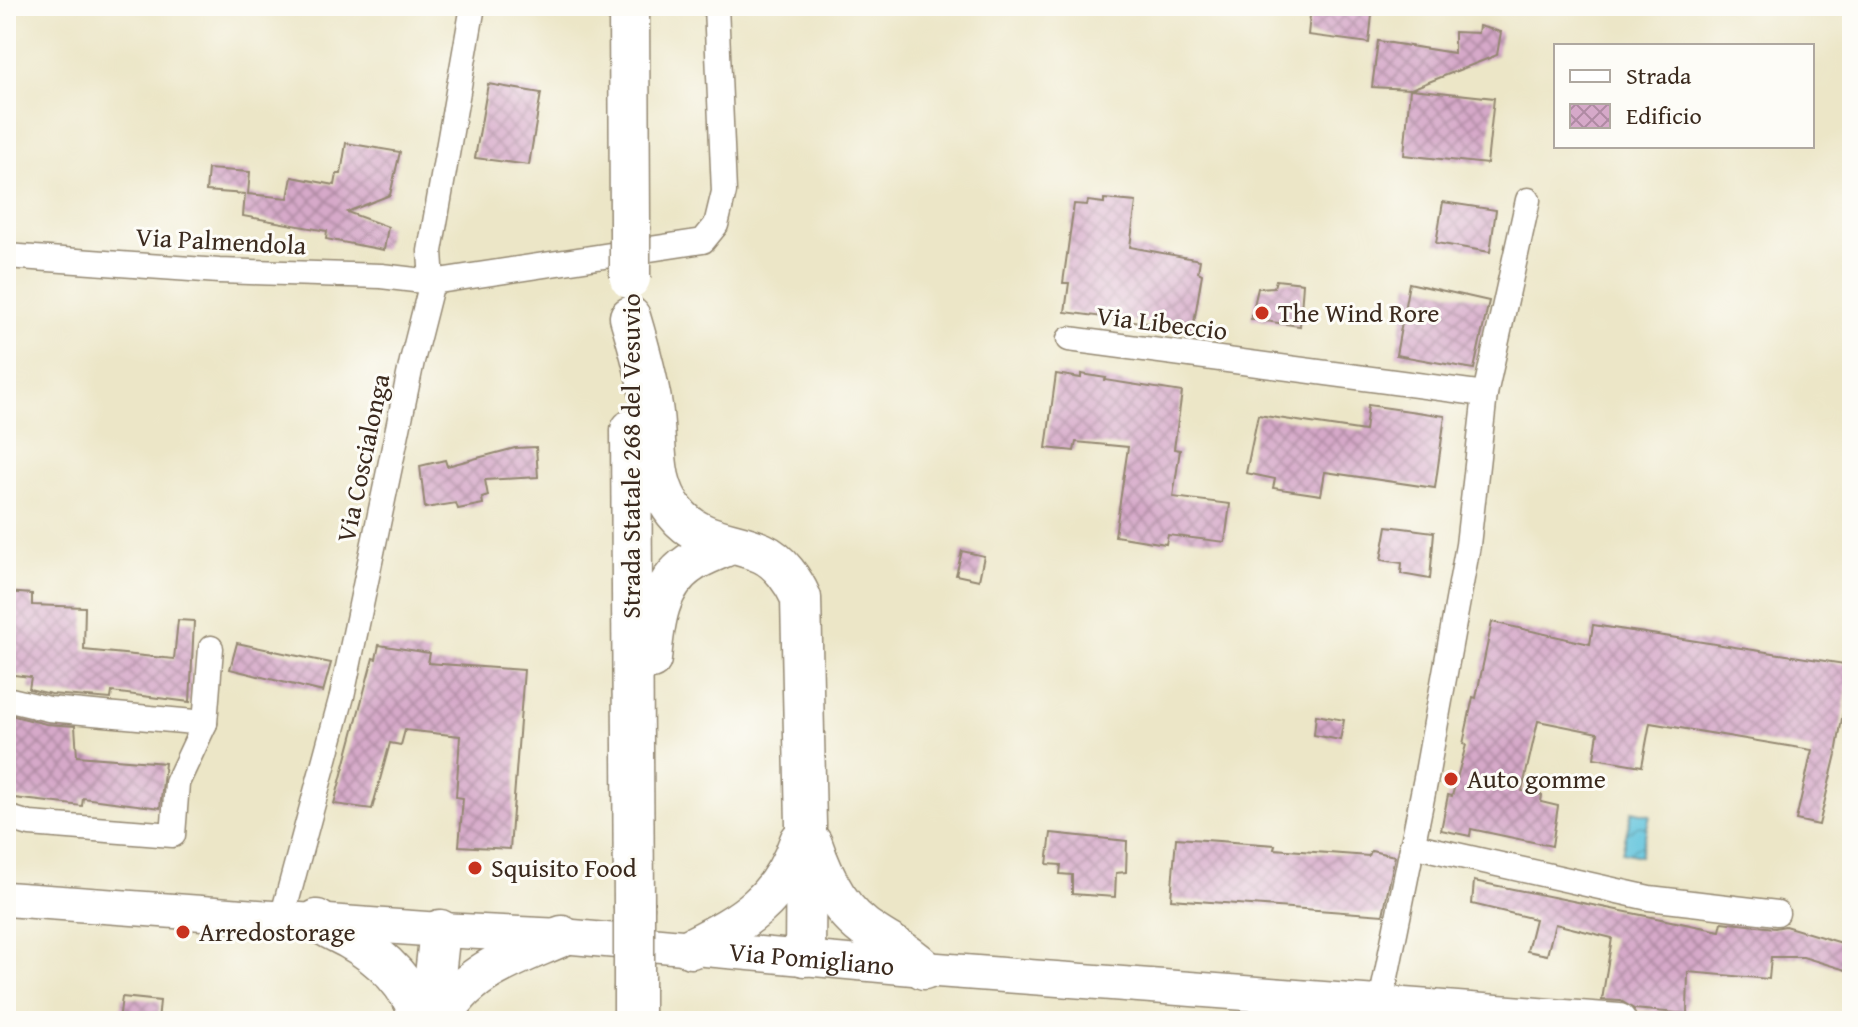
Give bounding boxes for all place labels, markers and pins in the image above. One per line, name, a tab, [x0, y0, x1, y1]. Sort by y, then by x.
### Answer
place label: The Wind Rore	[1278, 293, 1439, 332]
marker: The Wind Rore	[1253, 304, 1271, 322]
place label: Auto gomme	[1467, 759, 1606, 798]
marker: Auto gomme	[1442, 770, 1460, 788]
place label: Squisito Food	[491, 848, 637, 887]
marker: Squisito Food	[466, 859, 484, 877]
place label: Arredostorage	[199, 912, 356, 951]
marker: Arredostorage	[174, 923, 192, 941]

